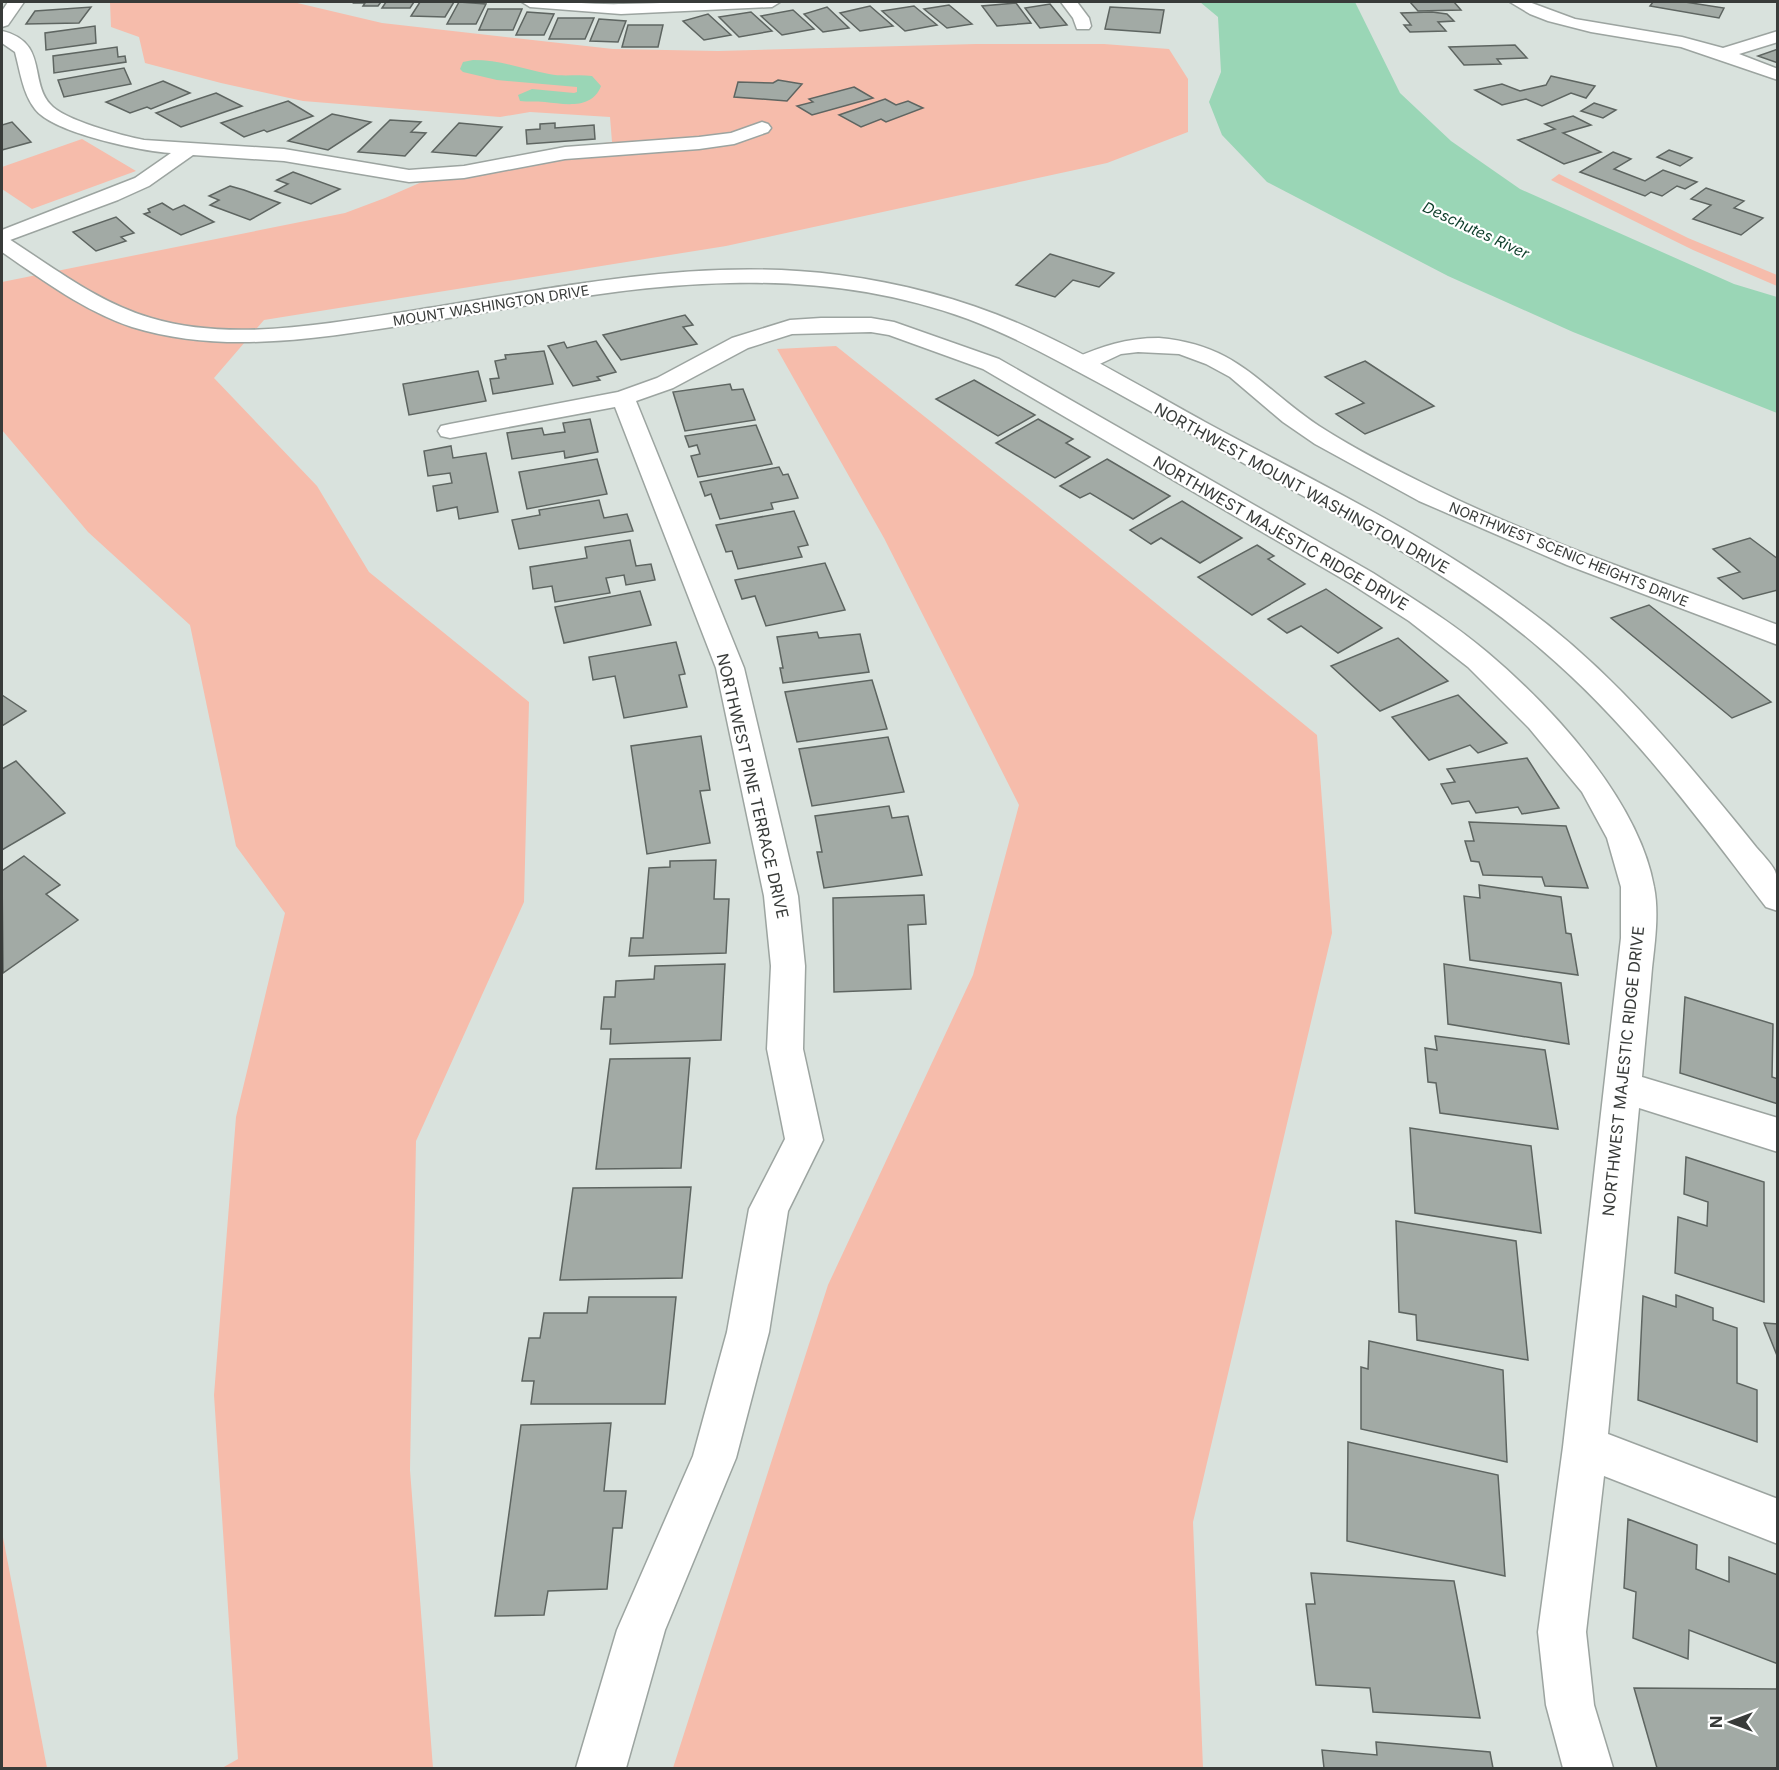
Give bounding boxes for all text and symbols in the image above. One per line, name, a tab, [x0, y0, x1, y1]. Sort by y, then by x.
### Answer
water label: Deschutes River	[1420, 197, 1532, 263]
street label: MOUNT WASHINGTON DRIVE	[392, 281, 590, 329]
street label: NORTHWEST MOUNT WASHINGTON DRIVE	[1151, 398, 1453, 578]
street label: NORTHWEST MAJESTIC RIDGE DRIVE	[1150, 451, 1412, 615]
street label: NORTHWEST SCENIC HEIGHTS DRIVE	[1447, 498, 1691, 610]
street label: NORTHWEST PINE TERRACE DRIVE	[713, 651, 793, 921]
street label: NORTHWEST MAJESTIC RIDGE DRIVE	[1598, 925, 1648, 1217]
north arrow	[1701, 1692, 1761, 1752]
text: N	[1706, 1716, 1726, 1728]

